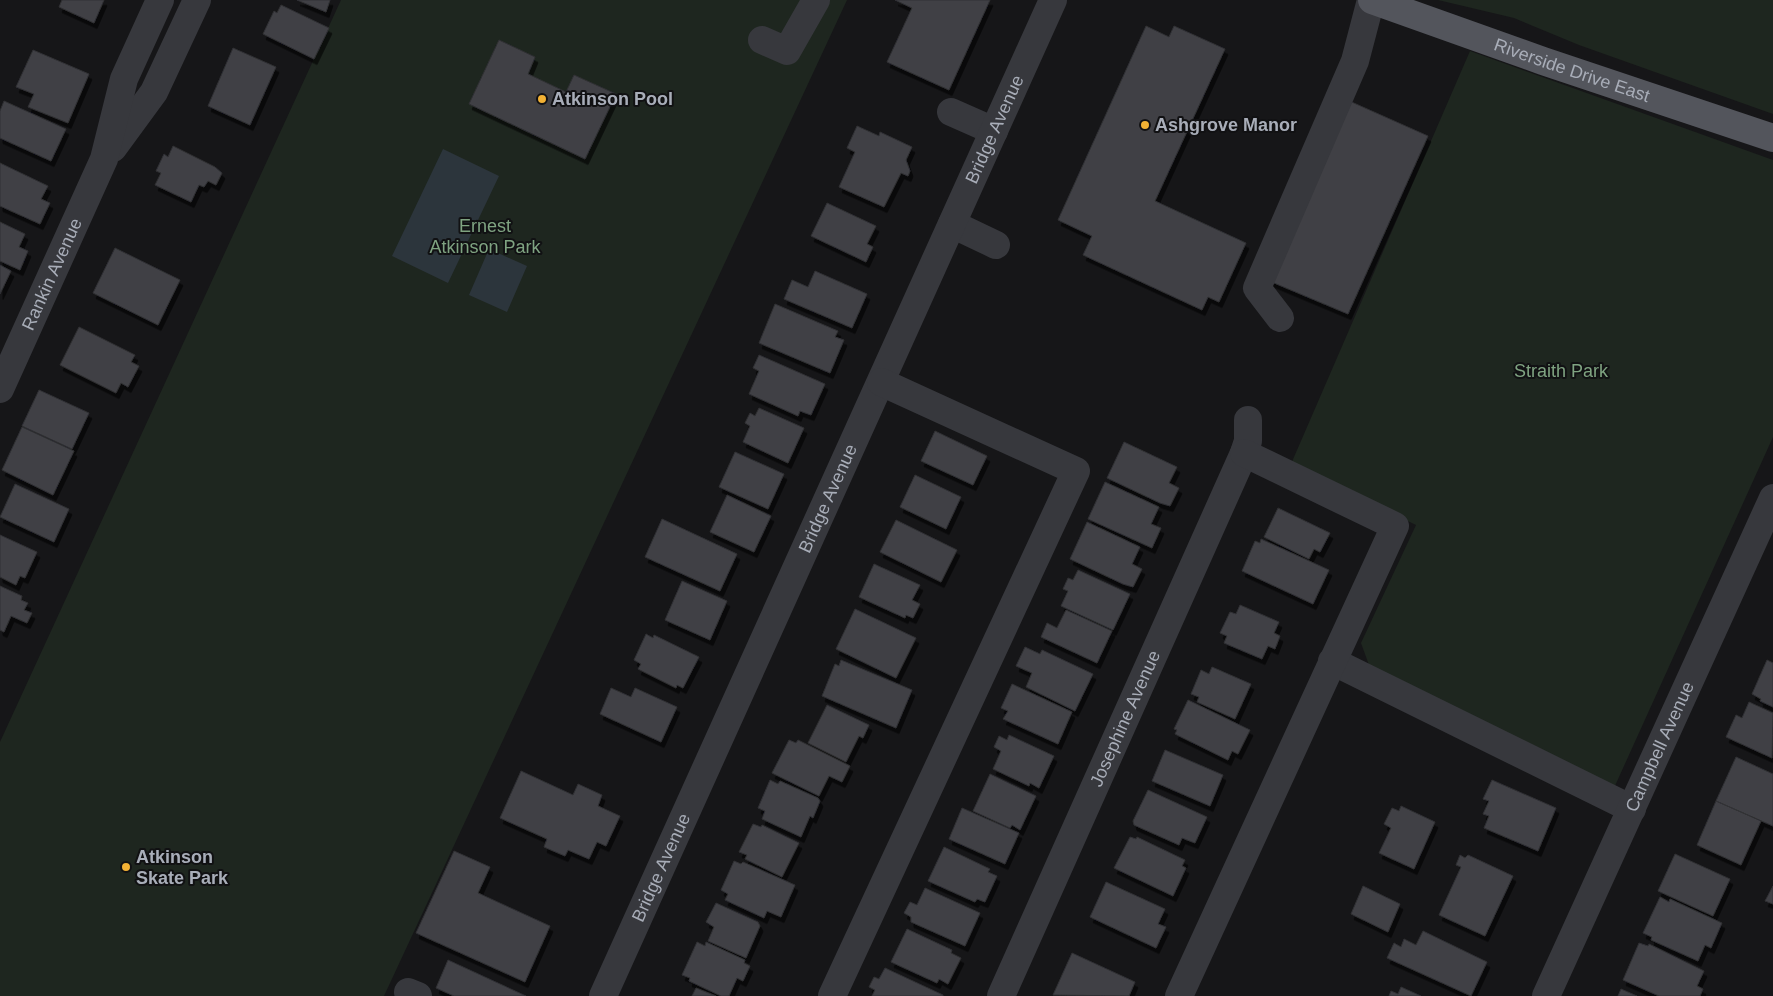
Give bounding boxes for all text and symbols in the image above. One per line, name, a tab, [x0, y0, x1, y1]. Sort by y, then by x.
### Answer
street label: Riverside Drive East	[1491, 34, 1652, 106]
street label: Bridge Avenue	[961, 72, 1028, 187]
place label: Atkinson Pool	[552, 89, 673, 109]
marker: Atkinson Pool	[536, 93, 548, 105]
place label: Ashgrove Manor	[1155, 115, 1297, 135]
marker: Ashgrove Manor	[1139, 119, 1151, 131]
street label: Rankin Avenue	[18, 215, 86, 333]
park label: Ernest Atkinson Park	[429, 216, 542, 257]
park label: Straith Park	[1514, 361, 1609, 381]
street label: Bridge Avenue	[795, 441, 861, 556]
street label: Josephine Avenue	[1086, 647, 1164, 790]
street label: Campbell Avenue	[1621, 678, 1698, 815]
street label: Bridge Avenue	[628, 810, 694, 925]
place label: Atkinson Skate Park	[136, 847, 229, 888]
marker: Atkinson Skate Park	[120, 861, 132, 873]

